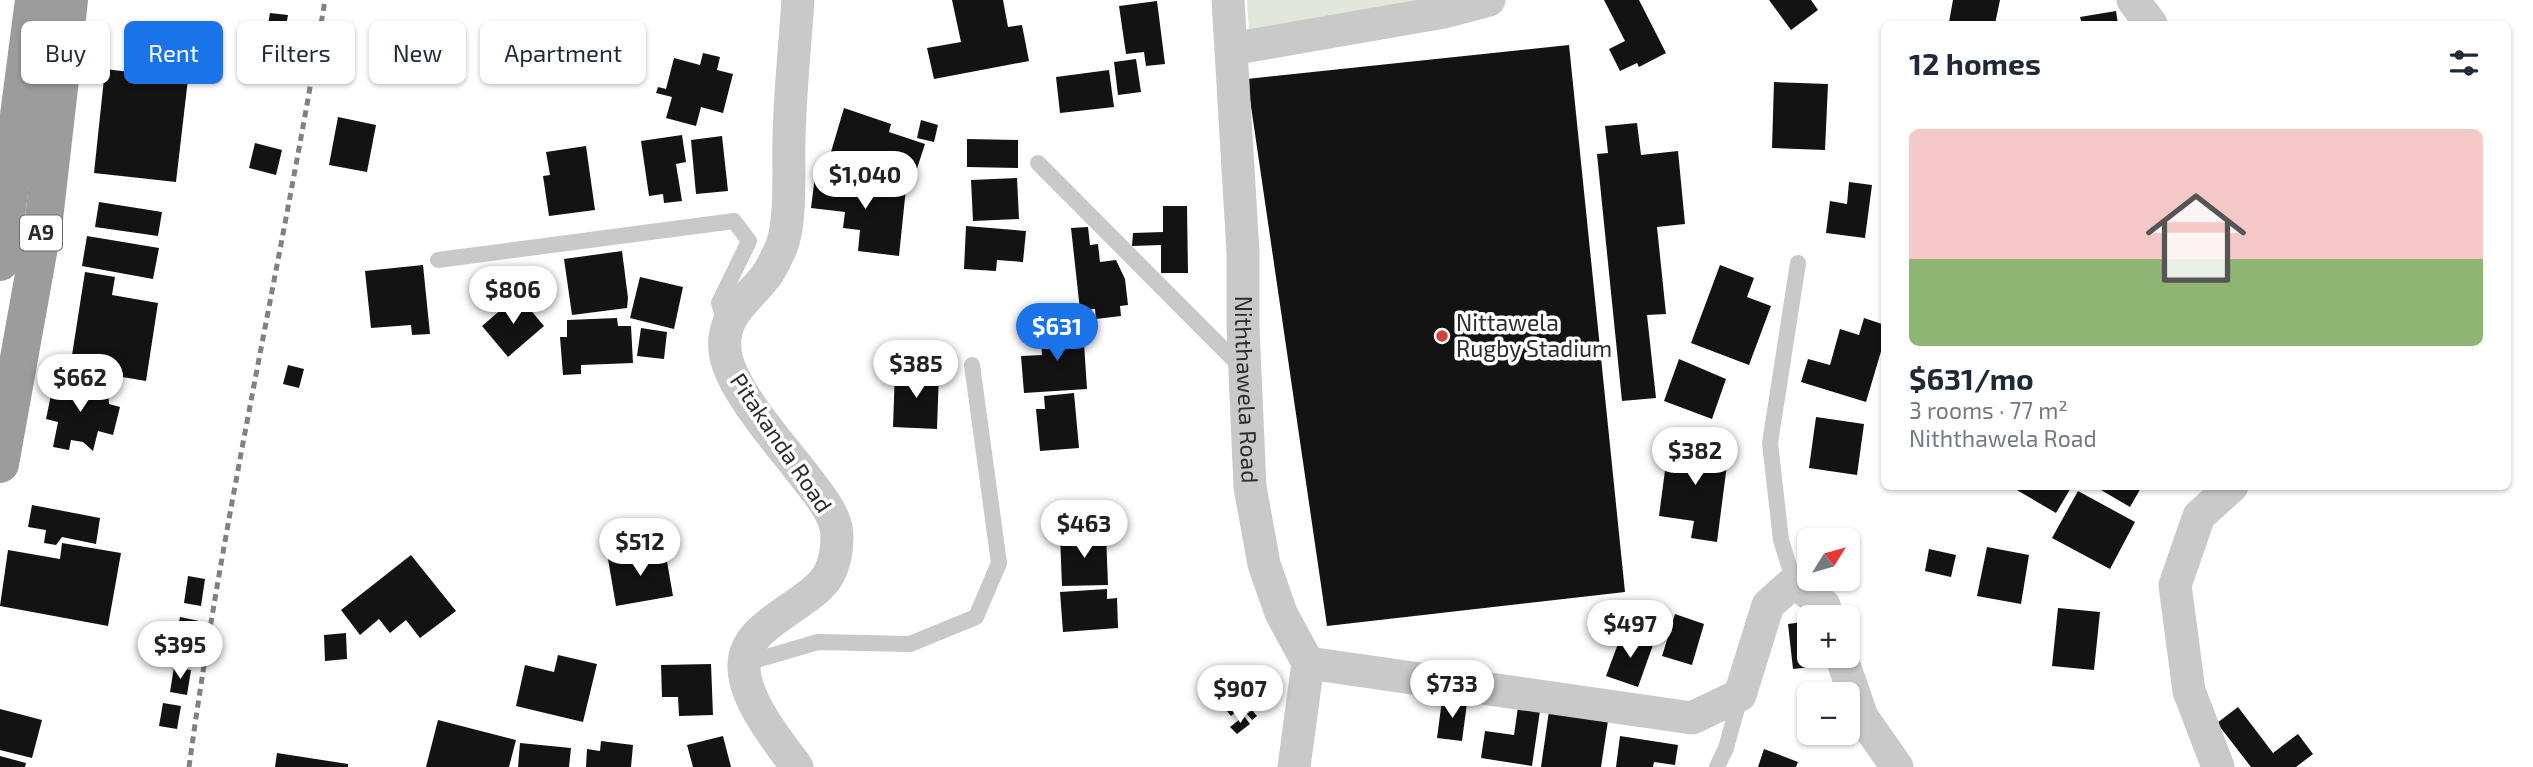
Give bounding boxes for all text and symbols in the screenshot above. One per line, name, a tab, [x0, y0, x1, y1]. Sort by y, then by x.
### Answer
chip: Buy	[21, 21, 110, 84]
chip: Rent	[124, 21, 223, 84]
chip: Filters	[237, 21, 355, 84]
chip: New	[369, 21, 466, 84]
chip: Apartment	[480, 21, 646, 84]
icon: filters	[2445, 44, 2483, 82]
text: 12 homes	[1909, 45, 2041, 81]
pin: $1,040	[808, 152, 922, 211]
text: $1,040	[829, 160, 901, 188]
icon: home	[2133, 175, 2259, 301]
road number: A9	[20, 216, 62, 250]
pin: $806	[472, 266, 554, 326]
text: $806	[485, 275, 541, 303]
street label: Niththawela Road	[1230, 296, 1265, 484]
pin: $631	[1016, 304, 1098, 363]
place label: Nittawela Rugby Stadium	[1456, 308, 1612, 362]
text: $631	[1032, 312, 1082, 340]
marker: Nittawela Rugby Stadium	[1434, 328, 1450, 344]
pin: $385	[875, 340, 957, 400]
text: $385	[889, 349, 943, 377]
pin: $662	[39, 354, 121, 414]
text: $631/mo	[1909, 360, 2034, 396]
text: $662	[53, 363, 107, 391]
street label: Pitakanda Road	[725, 367, 839, 518]
text: 3 rooms · 77 m²	[1909, 396, 2068, 424]
text: Niththawela Road	[1909, 424, 2097, 452]
pin: $382	[1654, 428, 1736, 487]
text: $382	[1668, 436, 1722, 464]
pin: $463	[1043, 500, 1125, 560]
text: $463	[1057, 509, 1111, 537]
pin: $512	[599, 518, 681, 578]
text: $512	[615, 527, 665, 555]
north arrow	[1797, 528, 1860, 592]
map controls	[1797, 528, 1860, 745]
pin: $497	[1589, 600, 1671, 660]
button: +	[1797, 605, 1860, 668]
text: $497	[1603, 609, 1657, 637]
pin: $395	[139, 622, 221, 681]
text: $395	[154, 630, 206, 658]
pin: $733	[1411, 660, 1493, 720]
pin: $907	[1199, 666, 1281, 725]
text: $733	[1426, 669, 1478, 697]
text: $907	[1213, 674, 1267, 702]
button: −	[1797, 682, 1860, 745]

